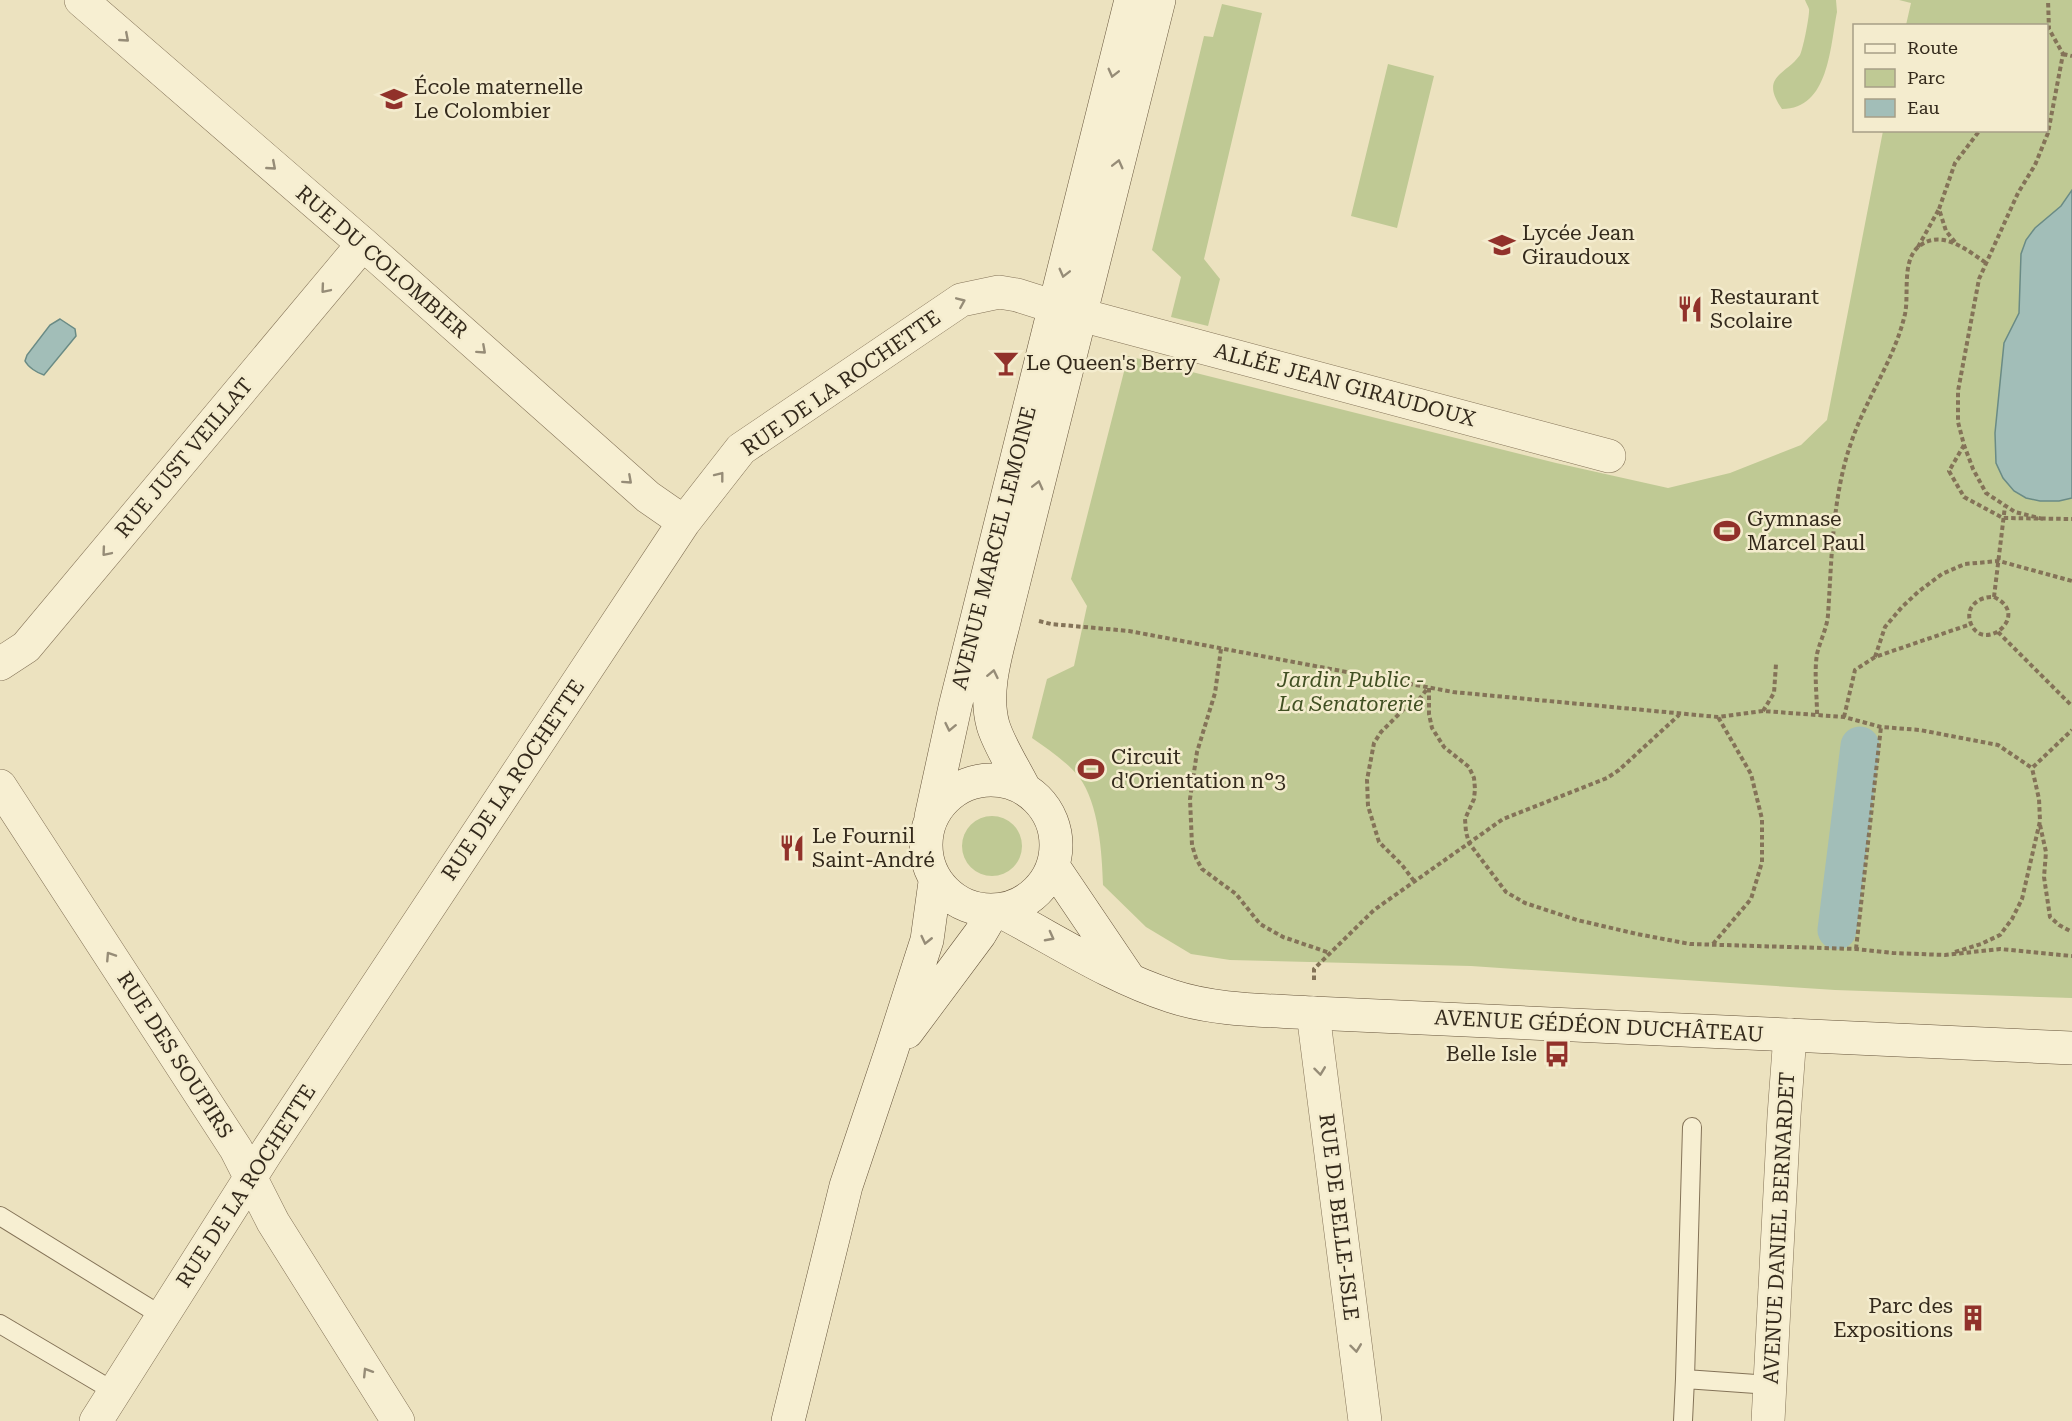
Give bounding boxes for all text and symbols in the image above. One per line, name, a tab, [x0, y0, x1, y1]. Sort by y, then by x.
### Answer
legend	[1853, 24, 2048, 132]
one-way arrow	[118, 31, 129, 42]
text: Route	[1907, 37, 1958, 58]
text: Parc	[1907, 67, 1945, 88]
one-way arrow	[1107, 68, 1120, 78]
place label: École maternelle Le Colombier	[414, 74, 583, 123]
school or university icon: École maternelle Le Colombier	[379, 84, 409, 114]
text: Eau	[1907, 97, 1940, 118]
one-way arrow	[265, 159, 276, 170]
one-way arrow	[1110, 159, 1123, 169]
street label: RUE DU COLOMBIER	[291, 181, 473, 343]
place label: Lycée Jean Giraudoux	[1522, 221, 1635, 269]
school or university icon: Lycée Jean Giraudoux	[1487, 230, 1517, 260]
one-way arrow	[1058, 268, 1071, 278]
one-way arrow	[322, 282, 333, 293]
place label: Restaurant Scolaire	[1710, 285, 1819, 333]
restaurant icon: Restaurant Scolaire	[1675, 294, 1705, 324]
one-way arrow	[955, 297, 966, 309]
street label: RUE DE LA ROCHETTE	[737, 305, 945, 461]
street label: ALLÉE JEAN GIRAUDOUX	[1212, 338, 1479, 431]
one-way arrow	[475, 343, 486, 354]
bar icon: Le Queen's Berry	[991, 348, 1021, 378]
place label: Le Queen's Berry	[1026, 351, 1197, 375]
street label: RUE JUST VEILLAT	[110, 373, 258, 543]
street label: AVENUE MARCEL LEMOINE	[947, 404, 1041, 692]
one-way arrow	[712, 472, 723, 483]
one-way arrow	[621, 473, 632, 484]
one-way arrow	[1031, 480, 1044, 490]
place label: Gymnase Marcel Paul	[1747, 507, 1866, 555]
sports icon: Gymnase Marcel Paul	[1712, 516, 1742, 546]
one-way arrow	[102, 545, 113, 556]
park label: Jardin Public - La Senatorerie	[1276, 668, 1425, 716]
one-way arrow	[986, 670, 999, 680]
street label: RUE DE LA ROCHETTE	[437, 675, 589, 885]
one-way arrow	[945, 722, 958, 732]
place label: Circuit d'Orientation n°3	[1111, 745, 1286, 793]
sports icon: Circuit d'Orientation n°3	[1076, 754, 1106, 784]
place label: Le Fournil Saint-André	[812, 824, 935, 872]
restaurant icon: Le Fournil Saint-André	[777, 833, 807, 863]
one-way arrow	[1043, 930, 1054, 941]
one-way arrow	[920, 935, 933, 945]
one-way arrow	[107, 951, 118, 962]
street label: RUE DES SOUPIRS	[112, 967, 238, 1143]
street label: AVENUE GÉDÉON DUCHÂTEAU	[1434, 1004, 1764, 1047]
bus stop icon: Belle Isle	[1542, 1039, 1572, 1069]
place label: Belle Isle	[1446, 1042, 1537, 1066]
one-way arrow	[1313, 1067, 1325, 1076]
street label: AVENUE DANIEL BERNARDET	[1759, 1071, 1799, 1385]
street label: RUE DE LA ROCHETTE	[171, 1080, 321, 1292]
street label: RUE DE BELLE-ISLE	[1314, 1112, 1364, 1322]
place label: Parc des Expositions	[1833, 1294, 1953, 1342]
building icon: Parc des Expositions	[1958, 1303, 1988, 1333]
one-way arrow	[1349, 1344, 1361, 1353]
one-way arrow	[362, 1368, 374, 1378]

